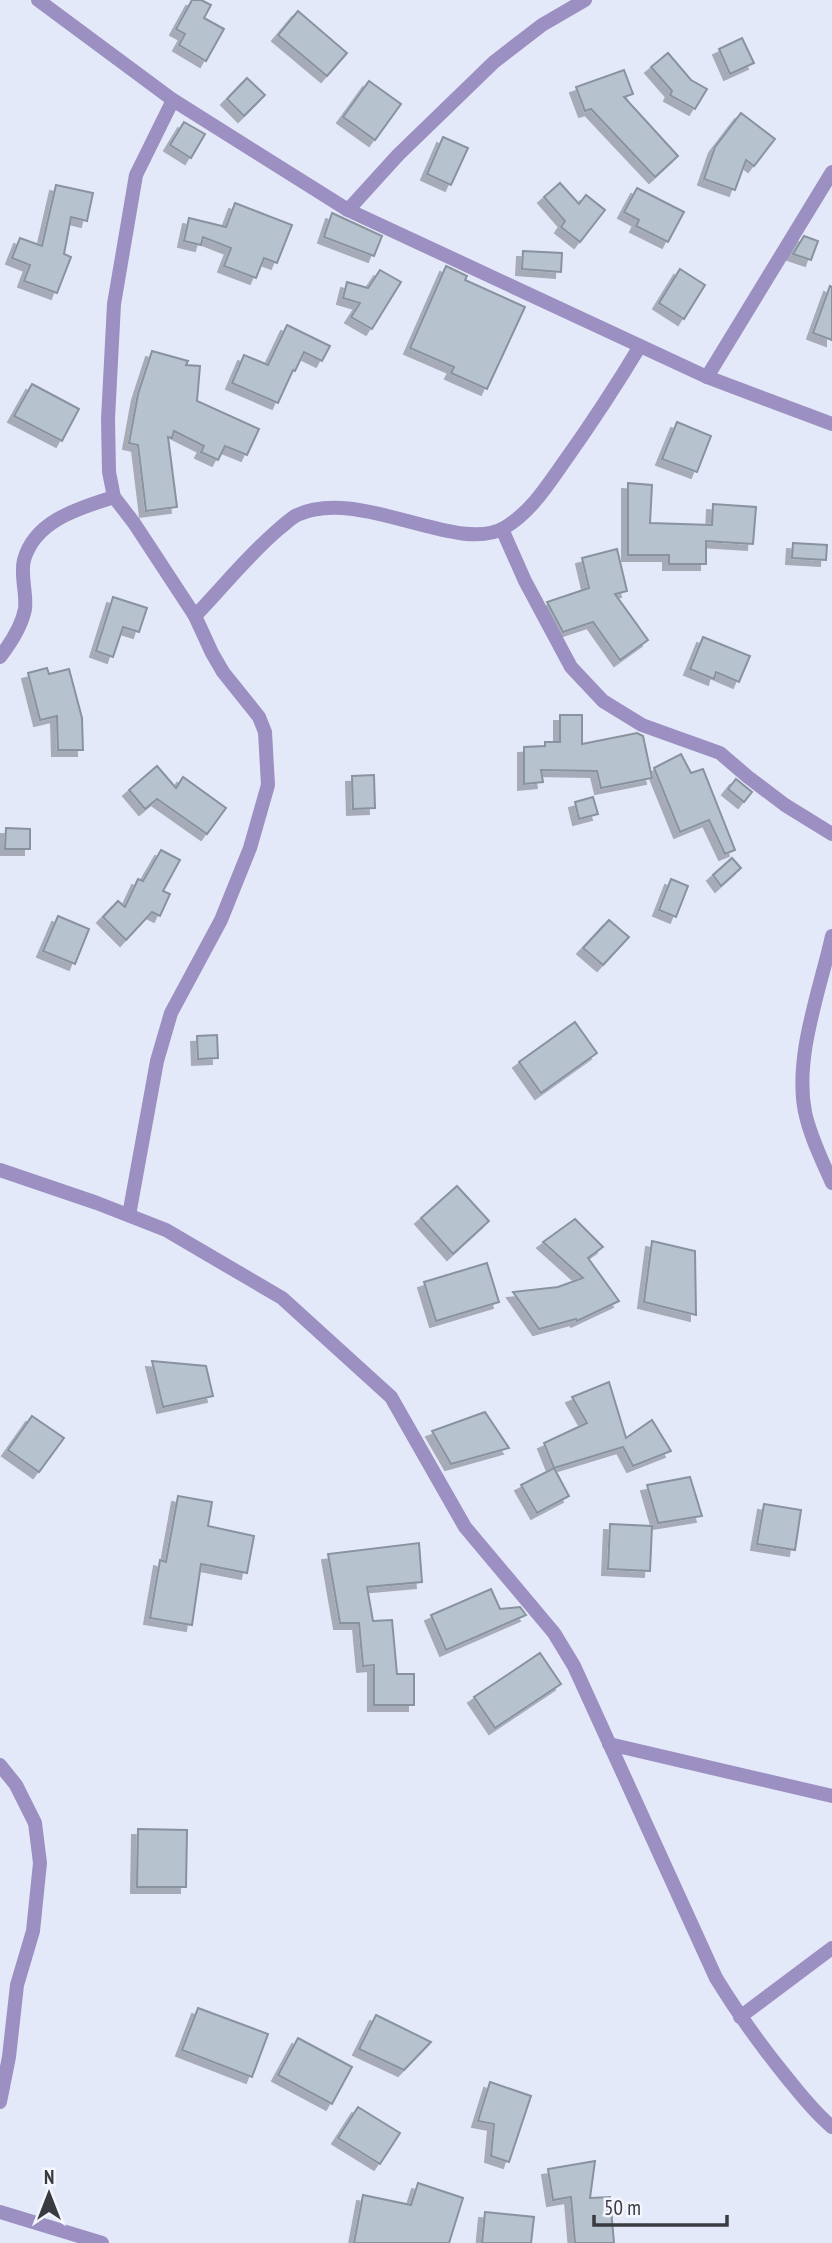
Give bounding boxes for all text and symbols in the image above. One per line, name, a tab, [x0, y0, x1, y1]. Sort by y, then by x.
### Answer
north arrow	[14, 2159, 84, 2229]
text: N	[44, 2165, 54, 2189]
scale bar	[594, 2184, 727, 2228]
text: 50 m	[604, 2194, 641, 2221]

